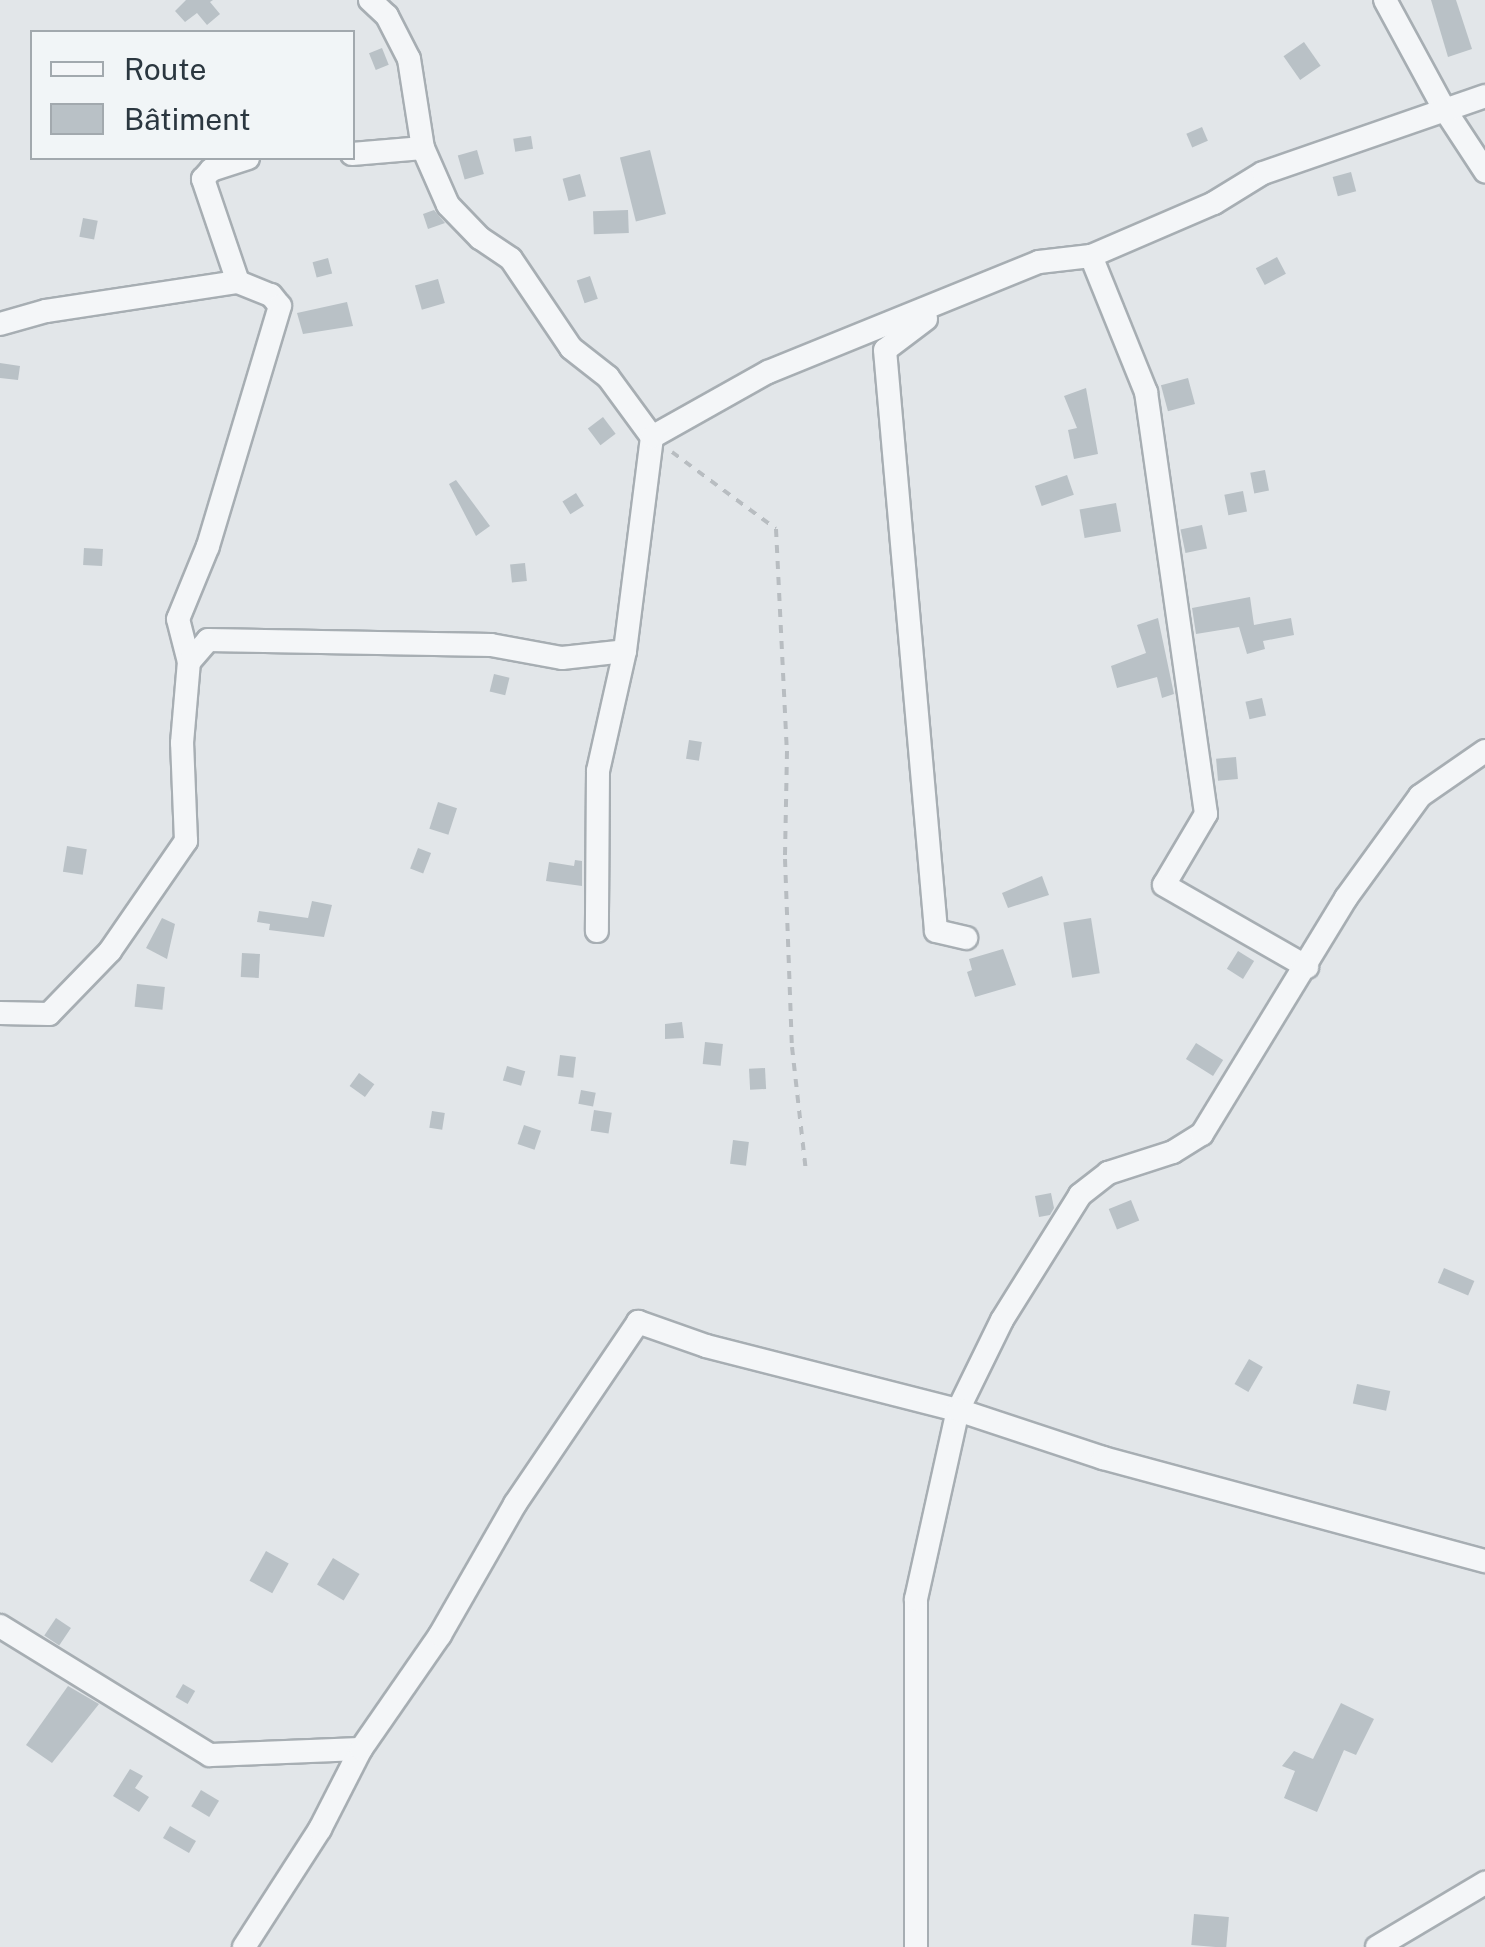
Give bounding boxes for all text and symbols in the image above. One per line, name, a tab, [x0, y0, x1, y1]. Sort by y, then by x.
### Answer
legend	[30, 30, 355, 160]
text: Route	[124, 51, 206, 87]
text: Bâtiment	[124, 101, 251, 137]

